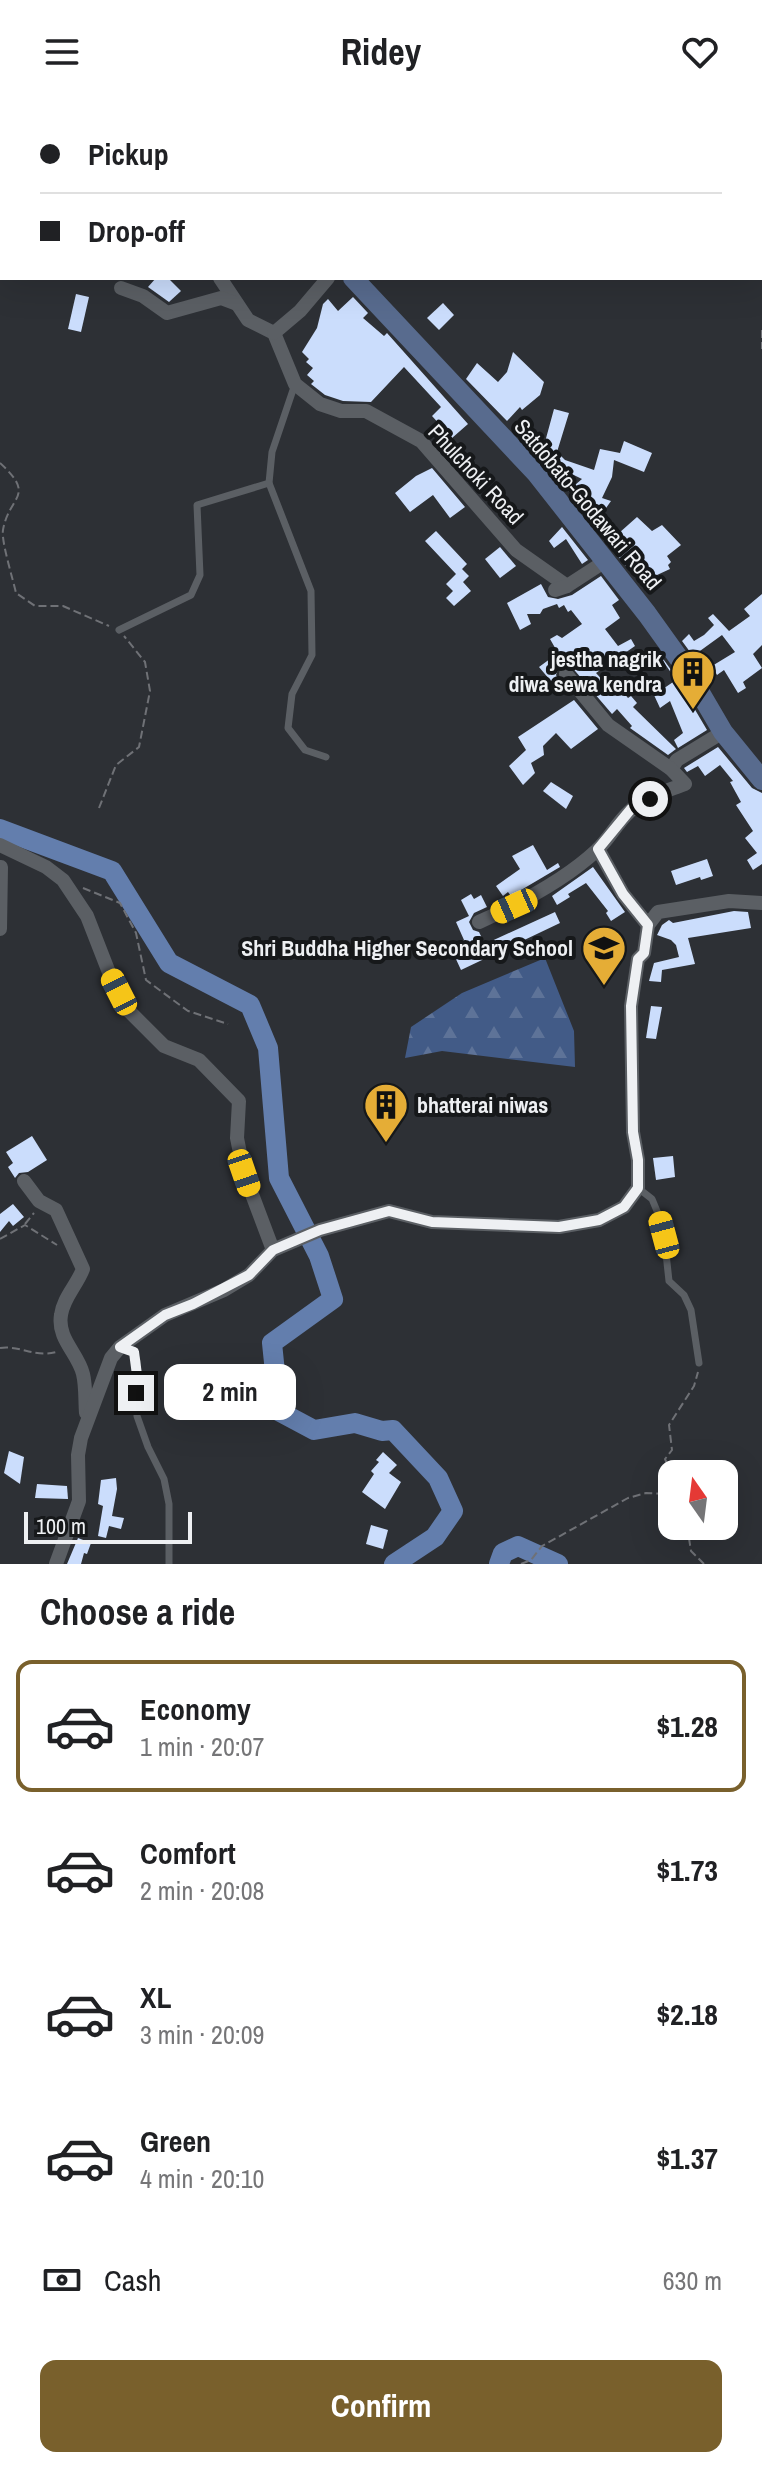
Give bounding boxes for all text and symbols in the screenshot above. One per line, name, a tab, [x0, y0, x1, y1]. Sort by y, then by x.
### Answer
text: Ridey	[341, 28, 421, 76]
icon: menu	[40, 30, 84, 74]
icon: heart	[678, 30, 722, 74]
text: Pickup	[88, 134, 169, 174]
text: Drop-off	[88, 211, 185, 251]
street label: Satdobato-Godawari Road	[508, 412, 668, 596]
street label: Phulchoki Road	[422, 417, 530, 531]
place label: jestha nagrik diwa sewa kendra	[509, 644, 663, 699]
building icon: jestha nagrik diwa sewa kendra	[669, 648, 717, 711]
route start	[632, 781, 668, 817]
car	[487, 885, 541, 927]
school or university icon: Shri Buddha Higher Secondary School	[580, 924, 628, 987]
place label: Shri Buddha Higher Secondary School	[241, 933, 573, 963]
car	[97, 965, 141, 1019]
building icon: bhatterai niwas	[362, 1081, 410, 1144]
place label: bhatterai niwas	[417, 1090, 548, 1120]
car	[225, 1146, 263, 1200]
car	[646, 1209, 682, 1261]
callout: 2 min	[164, 1365, 296, 1421]
text: 2 min	[202, 1374, 258, 1409]
route end	[118, 1375, 154, 1411]
north arrow	[658, 1460, 738, 1540]
map controls	[658, 1460, 738, 1540]
scale bar	[24, 1508, 192, 1544]
text: 100 m	[36, 1511, 86, 1541]
text: Choose a ride	[40, 1588, 235, 1636]
text: Economy	[140, 1689, 251, 1729]
icon: car	[44, 1690, 116, 1762]
text: $1.28	[656, 1706, 718, 1746]
text: 1 min · 20:07	[140, 1729, 264, 1764]
text: Comfort	[140, 1833, 236, 1873]
icon: car	[44, 1834, 116, 1906]
text: $1.73	[656, 1850, 718, 1890]
text: 2 min · 20:08	[140, 1873, 264, 1908]
text: XL	[140, 1977, 171, 2017]
icon: car	[44, 1978, 116, 2050]
text: $2.18	[656, 1994, 718, 2034]
text: 3 min · 20:09	[140, 2017, 264, 2052]
text: Green	[140, 2121, 211, 2161]
icon: car	[44, 2122, 116, 2194]
text: $1.37	[656, 2138, 718, 2178]
text: 4 min · 20:10	[140, 2161, 264, 2196]
icon: cash	[40, 2258, 84, 2302]
text: Cash	[104, 2260, 161, 2300]
text: 630 m	[663, 2263, 722, 2298]
button: Confirm	[40, 2360, 722, 2452]

